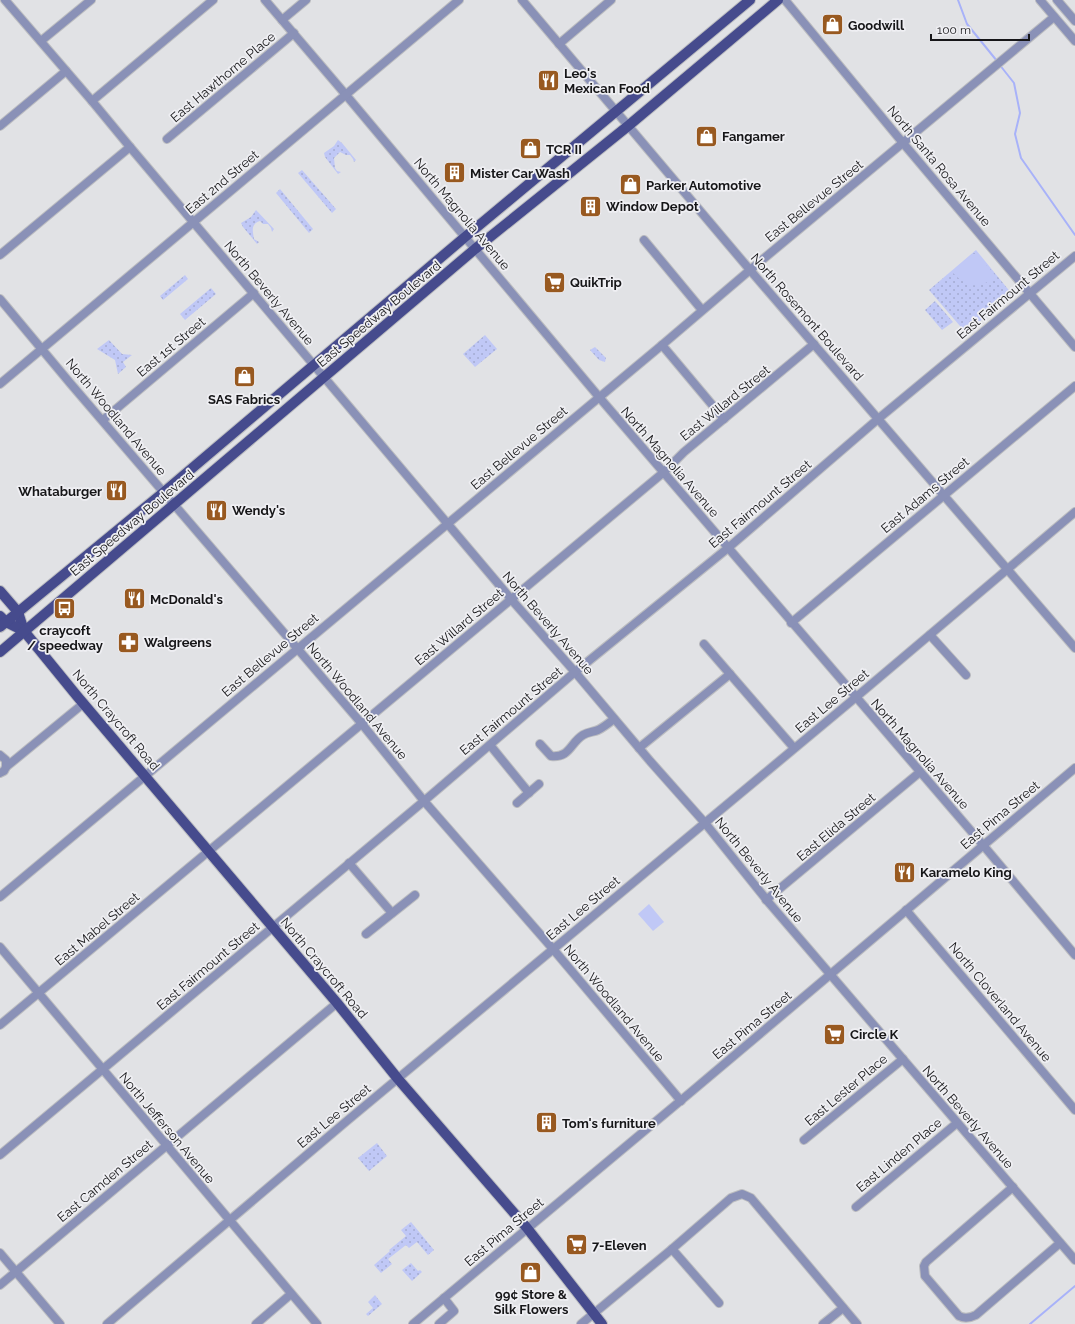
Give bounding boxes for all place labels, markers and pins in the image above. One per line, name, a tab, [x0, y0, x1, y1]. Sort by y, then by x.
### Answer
shop icon: Goodwill	[820, 12, 846, 38]
place label: Goodwill	[848, 18, 905, 33]
place label: Leo's Mexican Food	[564, 66, 650, 96]
restaurant icon: Leo's Mexican Food	[535, 67, 561, 93]
shop icon: Fangamer	[694, 123, 720, 149]
place label: Fangamer	[722, 129, 785, 144]
shop icon: TCR II	[517, 136, 543, 162]
place label: TCR II	[546, 142, 582, 157]
building icon: Mister Car Wash	[442, 160, 468, 186]
place label: Mister Car Wash	[470, 166, 570, 181]
shop icon: Parker Automotive	[618, 172, 644, 198]
place label: Parker Automotive	[646, 178, 761, 193]
building icon: Window Depot	[577, 193, 603, 219]
place label: Window Depot	[606, 199, 699, 214]
supermarket icon: QuikTrip	[542, 269, 568, 295]
place label: QuikTrip	[570, 275, 622, 290]
shop icon: SAS Fabrics	[231, 364, 257, 390]
place label: SAS Fabrics	[208, 392, 281, 407]
restaurant icon: Whataburger	[104, 478, 130, 504]
place label: Whataburger	[18, 484, 102, 499]
restaurant icon: Wendy's	[204, 497, 230, 523]
place label: Wendy's	[232, 503, 286, 518]
restaurant icon: McDonald's	[122, 586, 148, 612]
place label: McDonald's	[150, 592, 223, 607]
bus stop icon: craycoft / speedway	[52, 595, 78, 621]
place label: craycoft / speedway	[27, 623, 103, 653]
pharmacy icon: Walgreens	[115, 629, 141, 655]
place label: Walgreens	[144, 635, 212, 650]
restaurant icon: Karamelo King	[891, 859, 917, 885]
place label: Karamelo King	[920, 865, 1012, 880]
supermarket icon: Circle K	[821, 1021, 847, 1047]
place label: Circle K	[850, 1027, 899, 1042]
building icon: Tom's furniture	[533, 1110, 559, 1136]
place label: Tom's furniture	[562, 1116, 656, 1131]
supermarket icon: 7-Eleven	[564, 1232, 590, 1258]
place label: 7-Eleven	[592, 1238, 647, 1253]
shop icon: 99¢ Store & Silk Flowers	[518, 1259, 544, 1285]
place label: 99¢ Store & Silk Flowers	[494, 1287, 569, 1317]

